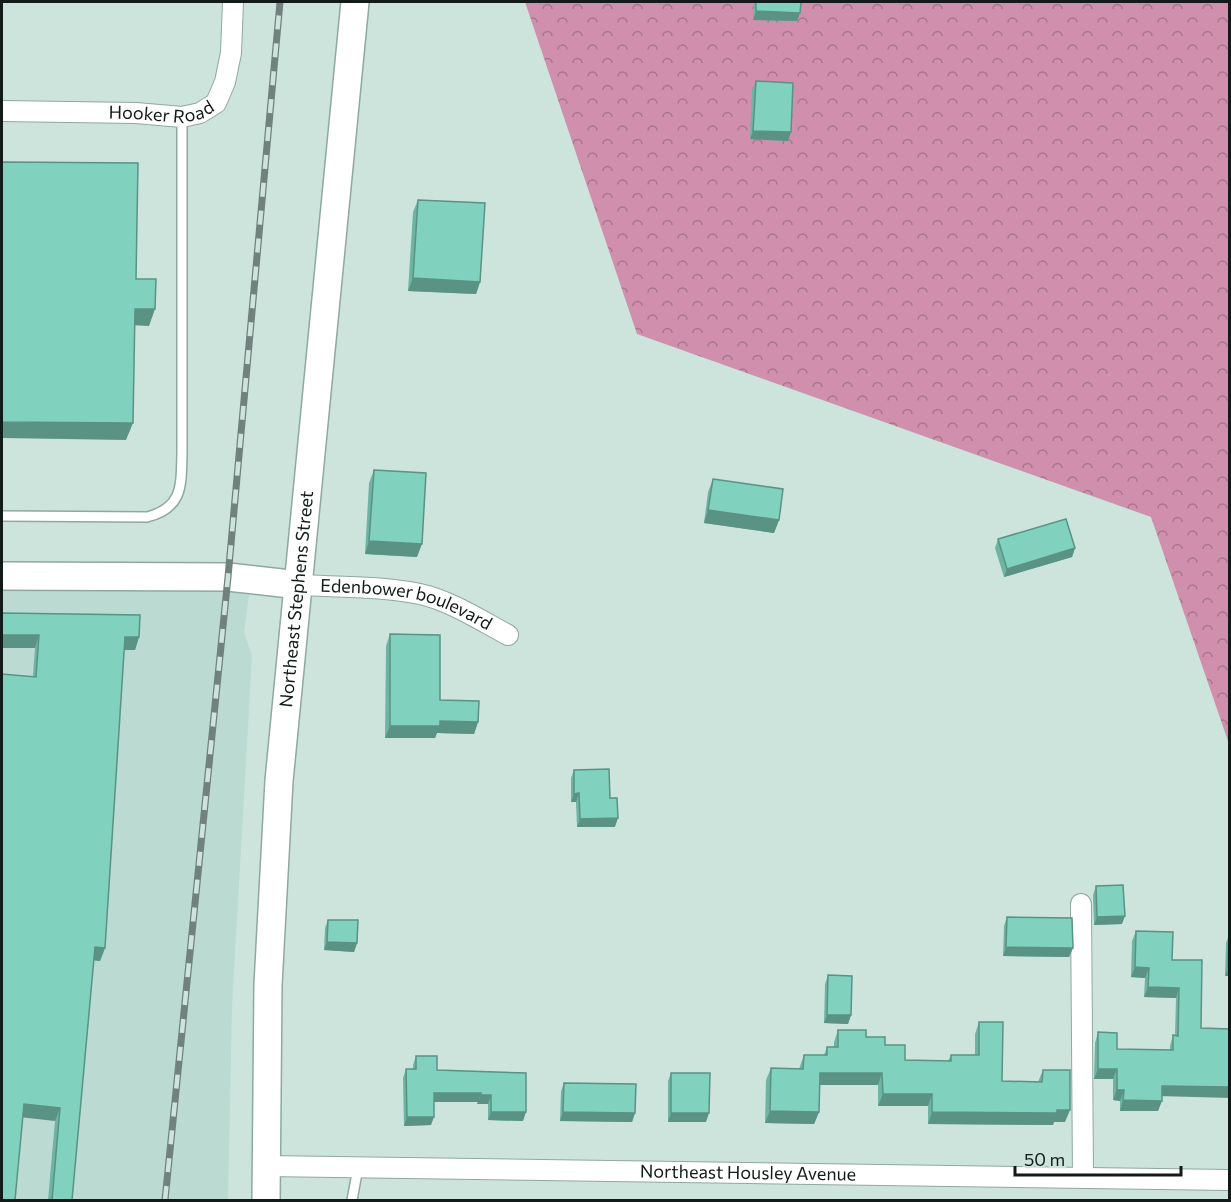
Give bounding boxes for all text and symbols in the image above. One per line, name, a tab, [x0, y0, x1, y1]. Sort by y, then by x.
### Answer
street label: Hooker Road	[109, 95, 218, 127]
street label: Northeast Stephens Street	[274, 490, 317, 708]
street label: Edenbower boulevard	[320, 574, 496, 634]
scale bar	[1015, 1139, 1182, 1177]
text: 50 m	[1024, 1148, 1065, 1170]
street label: Northeast Housley Avenue	[640, 1159, 856, 1185]

